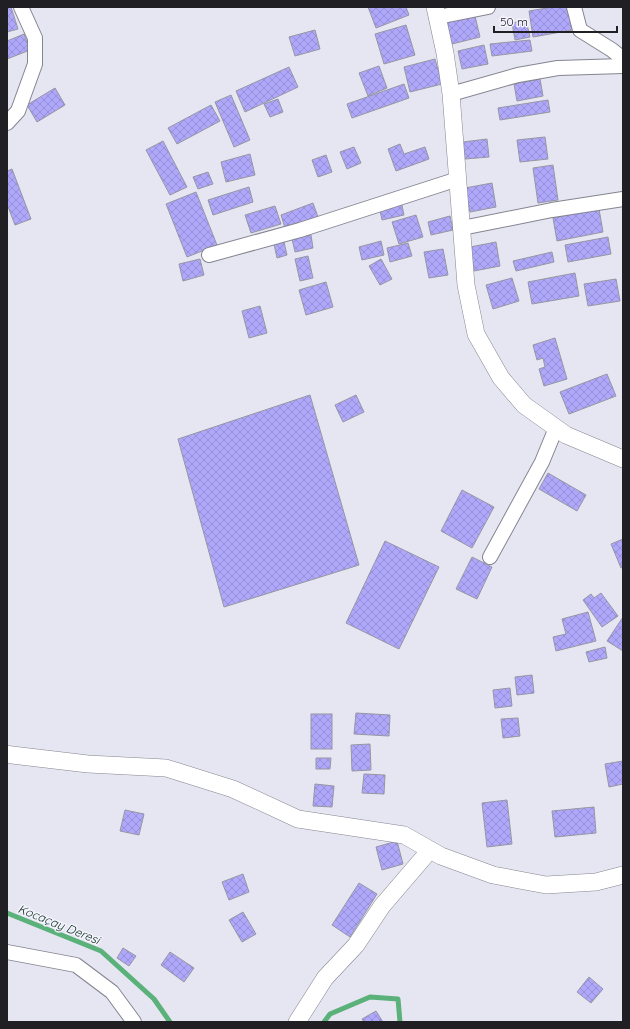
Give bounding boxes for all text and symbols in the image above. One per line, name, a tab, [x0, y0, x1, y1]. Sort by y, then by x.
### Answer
scale bar	[494, 8, 617, 34]
text: 50 m	[500, 14, 528, 29]
water label: Kocaçay Deresi	[16, 901, 103, 948]

